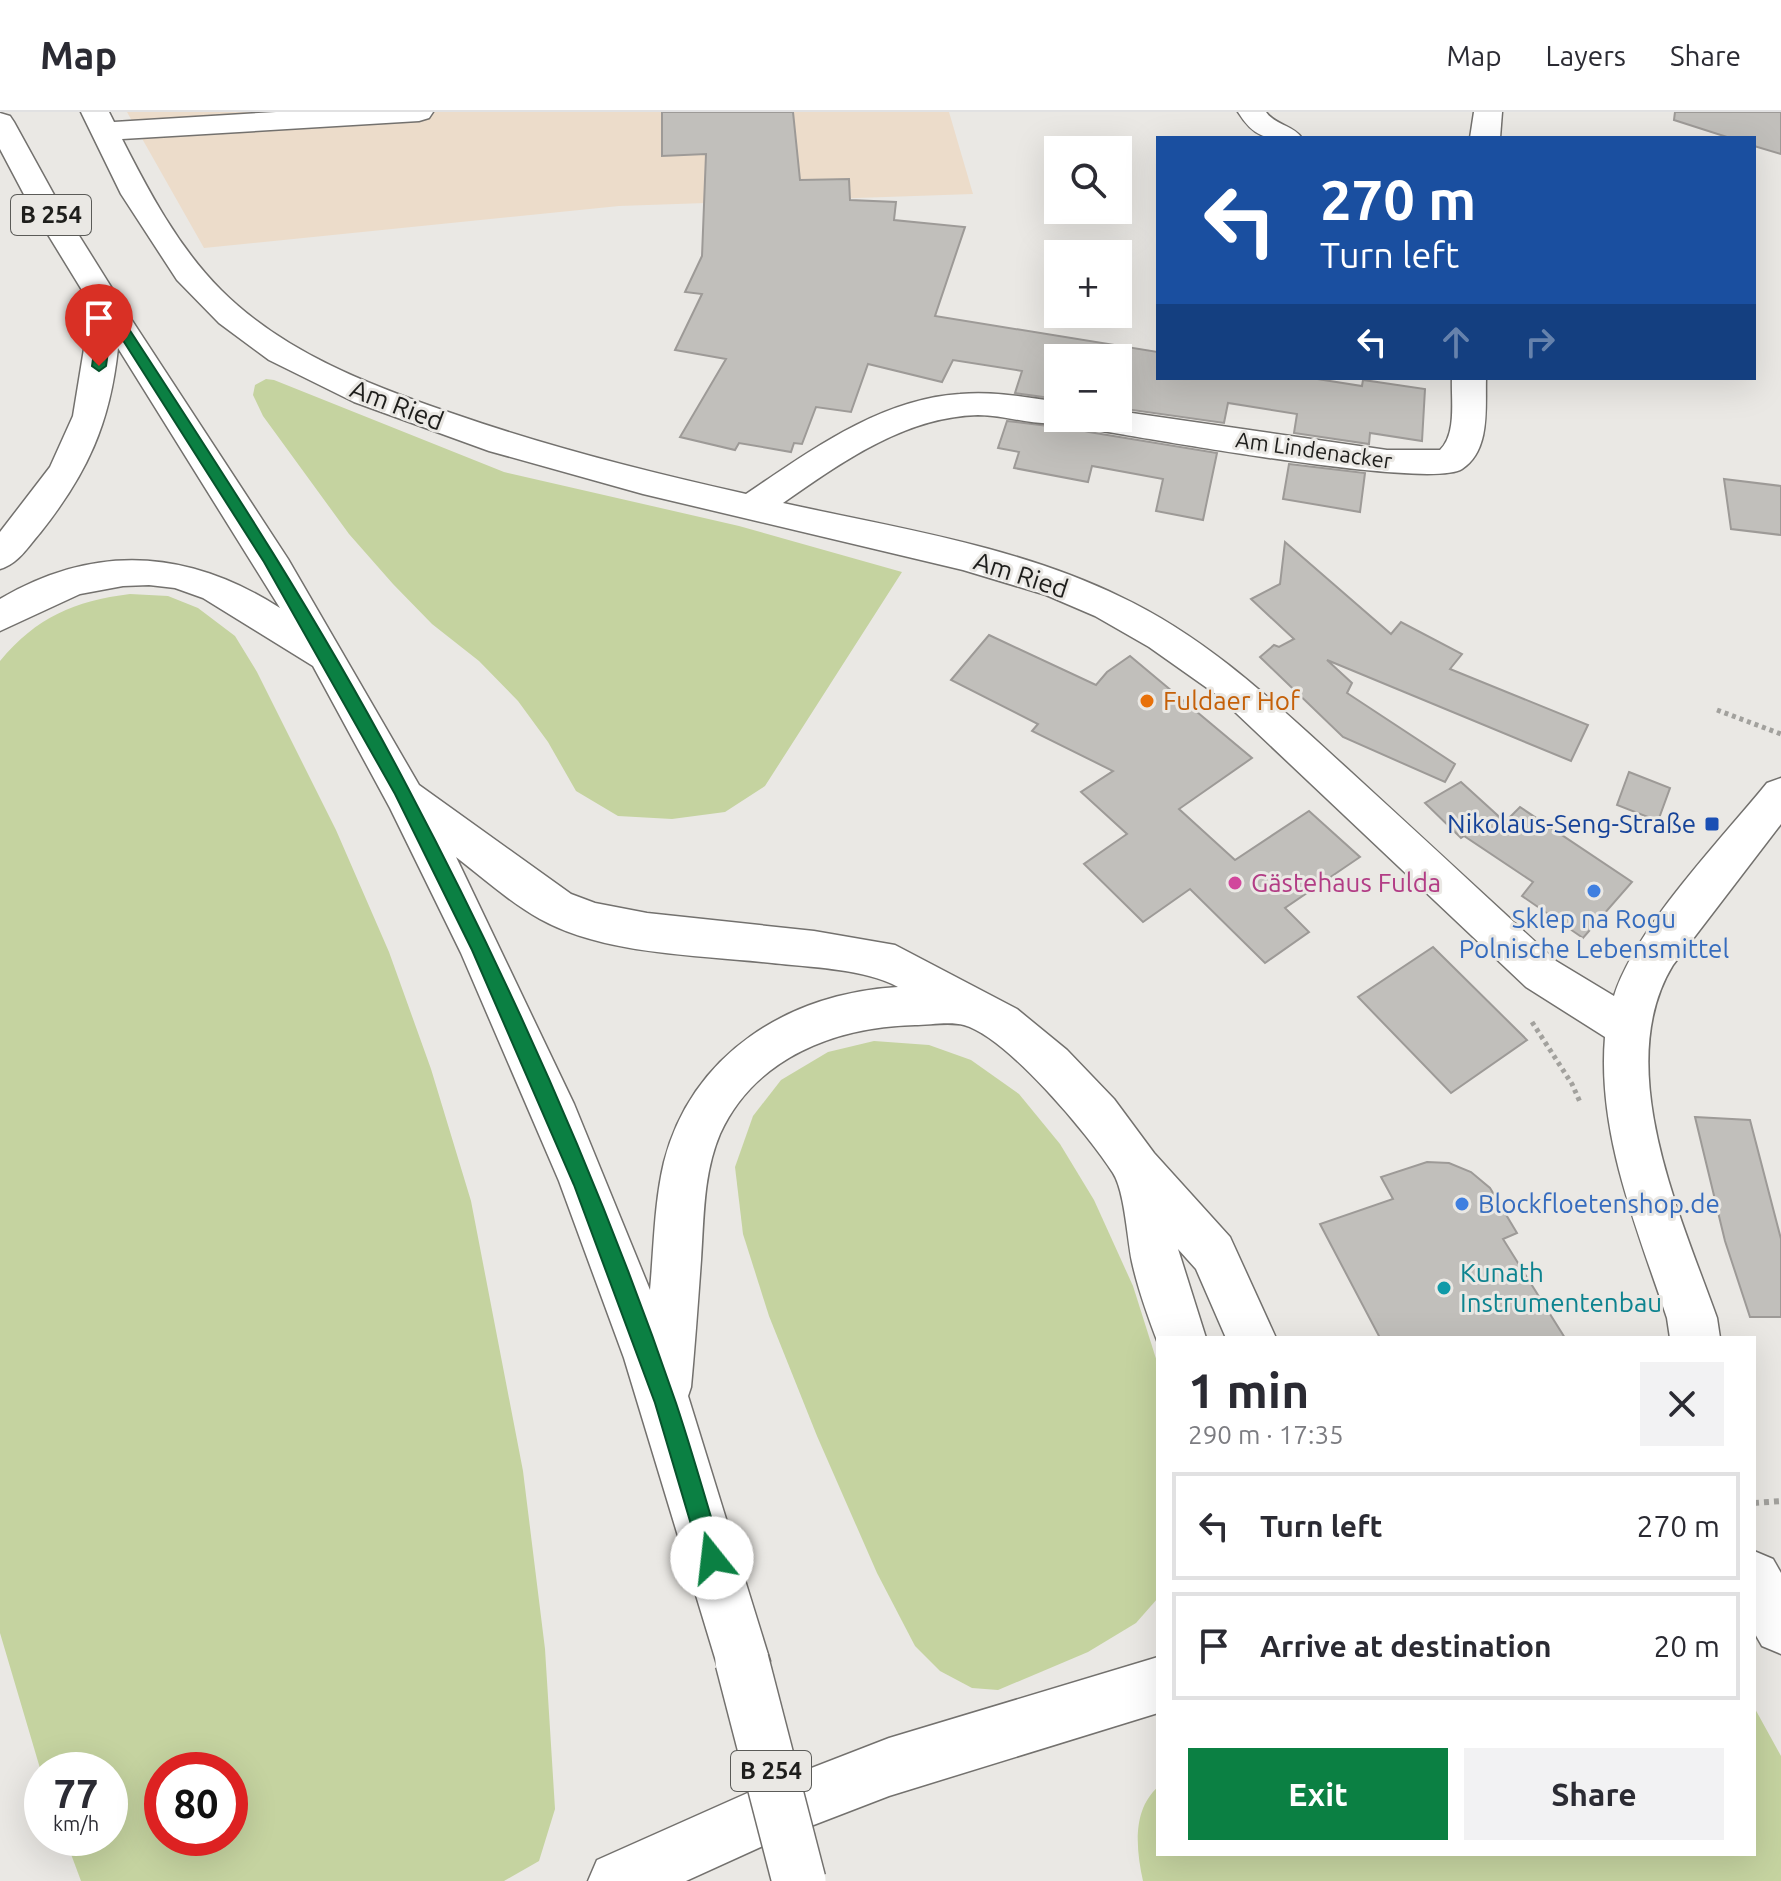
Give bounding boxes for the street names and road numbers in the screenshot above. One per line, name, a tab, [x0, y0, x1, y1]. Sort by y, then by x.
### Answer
road number: B 254	[11, 195, 91, 235]
street label: Am Ried	[347, 374, 448, 436]
street label: Am Lindenacker	[1234, 426, 1395, 473]
street label: Am Ried	[970, 546, 1072, 603]
road number: B 254	[731, 1751, 811, 1791]

